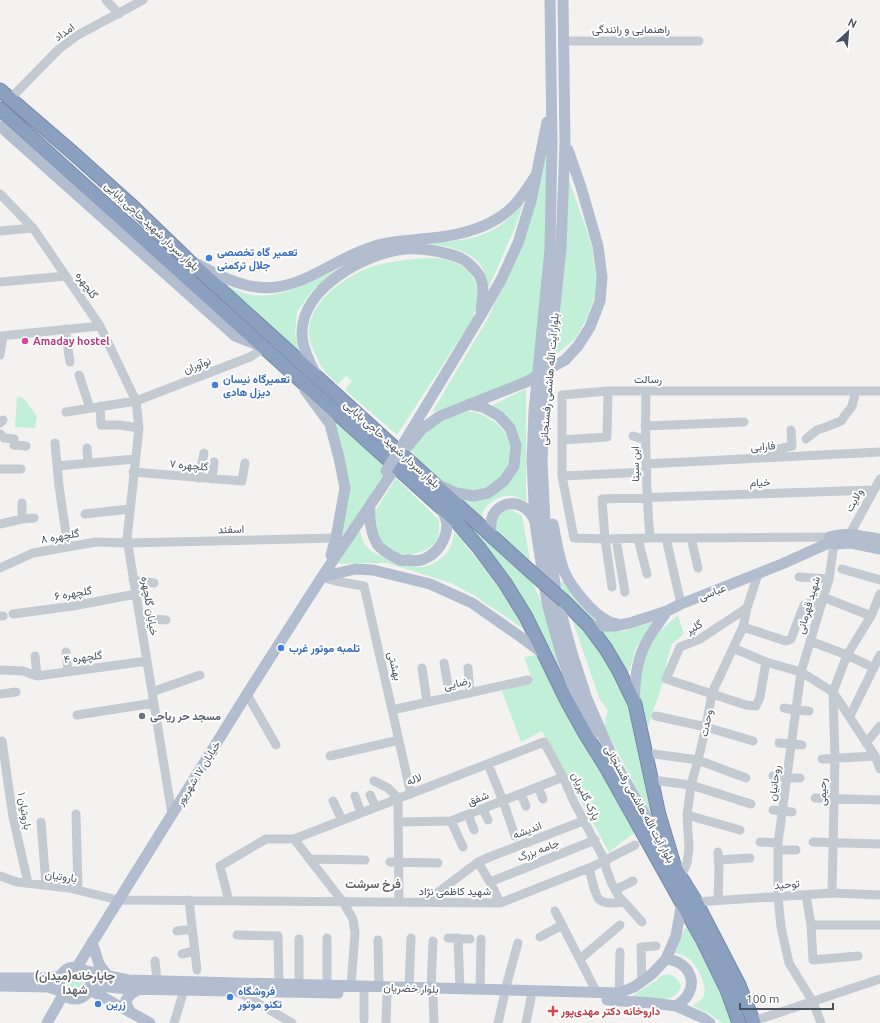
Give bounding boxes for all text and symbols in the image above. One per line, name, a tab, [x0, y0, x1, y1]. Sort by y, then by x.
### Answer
north arrow	[828, 12, 868, 52]
text: N	[846, 16, 859, 30]
street label: امداد	[52, 21, 76, 43]
street label: راهنمایی و رانندگی	[592, 23, 670, 36]
street label: بلوار سردار شهید حاجی بابایی	[102, 179, 202, 274]
place label: تعمیر گاه تخصصی جلال ترکمنی	[217, 246, 298, 272]
marker: تعمیر گاه تخصصی جلال ترکمنی	[204, 253, 214, 263]
street label: گلچهره	[72, 269, 101, 302]
street label: بلوار آیت الله هاشمی رفسنجانی	[537, 312, 562, 446]
place label: Amaday hostel	[33, 335, 110, 347]
marker: Amaday hostel	[20, 336, 30, 346]
street label: نوآوران	[182, 354, 213, 377]
place label: تعمیرگاه نیسان دیزل هادی	[223, 373, 290, 399]
street label: رسالت	[634, 373, 662, 386]
marker: تعمیرگاه نیسان دیزل هادی	[210, 380, 220, 390]
street label: بلوار سردار شهید حاجی بابایی	[341, 398, 442, 491]
street label: فارابی	[750, 439, 776, 454]
street label: ابن سینا	[629, 446, 642, 482]
street label: گلچهره ۷	[169, 457, 209, 475]
street label: خیام	[749, 476, 771, 490]
street label: ولایت	[843, 486, 866, 514]
street label: اسفند	[218, 523, 244, 535]
street label: گلچهره ۸	[40, 527, 81, 547]
street label: شهید قهرمانی	[794, 574, 823, 635]
street label: خیابان گلچهره	[137, 575, 161, 637]
street label: عباسی	[697, 581, 728, 604]
street label: گلچهره ۶	[53, 584, 93, 604]
street label: گلپر	[683, 618, 705, 639]
place label: تلمبه موتور غرب	[289, 642, 360, 655]
marker: تلمبه موتور غرب	[276, 643, 286, 653]
street label: گلچهره ۴	[63, 649, 103, 667]
street label: بهشتی	[385, 650, 404, 682]
street label: رضایی	[443, 674, 472, 693]
street label: وحدت	[697, 708, 716, 738]
place label: مسجد حر ریاحی	[150, 710, 221, 723]
marker: مسجد حر ریاحی	[137, 711, 147, 721]
street label: خیابان ۱۷ شهریور	[173, 739, 223, 809]
street label: بلوار آیت الله هاشمی رفسنجانی	[602, 743, 677, 865]
street label: روحانیان	[766, 764, 783, 802]
street label: پارک گلپریان	[567, 770, 603, 823]
street label: لاله	[405, 771, 423, 787]
street label: رحیمی	[816, 778, 829, 806]
street label: شفق	[466, 789, 491, 808]
street label: ۱ باروتیان	[15, 791, 34, 831]
street label: اندیشه	[511, 819, 543, 842]
street label: جامه بزرگ	[515, 837, 561, 864]
street label: باروتیان	[44, 868, 78, 885]
district label: فرخ سرشت	[345, 877, 401, 892]
street label: توحید	[774, 877, 801, 892]
street label: شهید کاظمی نژاد	[419, 885, 491, 898]
district label: (چاپارخانه(میدان شهدا	[35, 969, 115, 998]
street label: بلوار خضریان	[383, 981, 439, 996]
place label: فروشگاه تکنو موتور	[237, 985, 282, 1011]
scale bar	[740, 985, 833, 1011]
marker: فروشگاه تکنو موتور	[225, 992, 235, 1002]
text: 100 m	[746, 992, 779, 1005]
place label: زرین	[106, 998, 126, 1011]
marker: زرین	[93, 999, 103, 1009]
place label: داروخانه دکتر مهدی‌پور	[560, 1005, 661, 1019]
marker: داروخانه دکتر مهدی‌پور	[548, 1006, 558, 1016]

